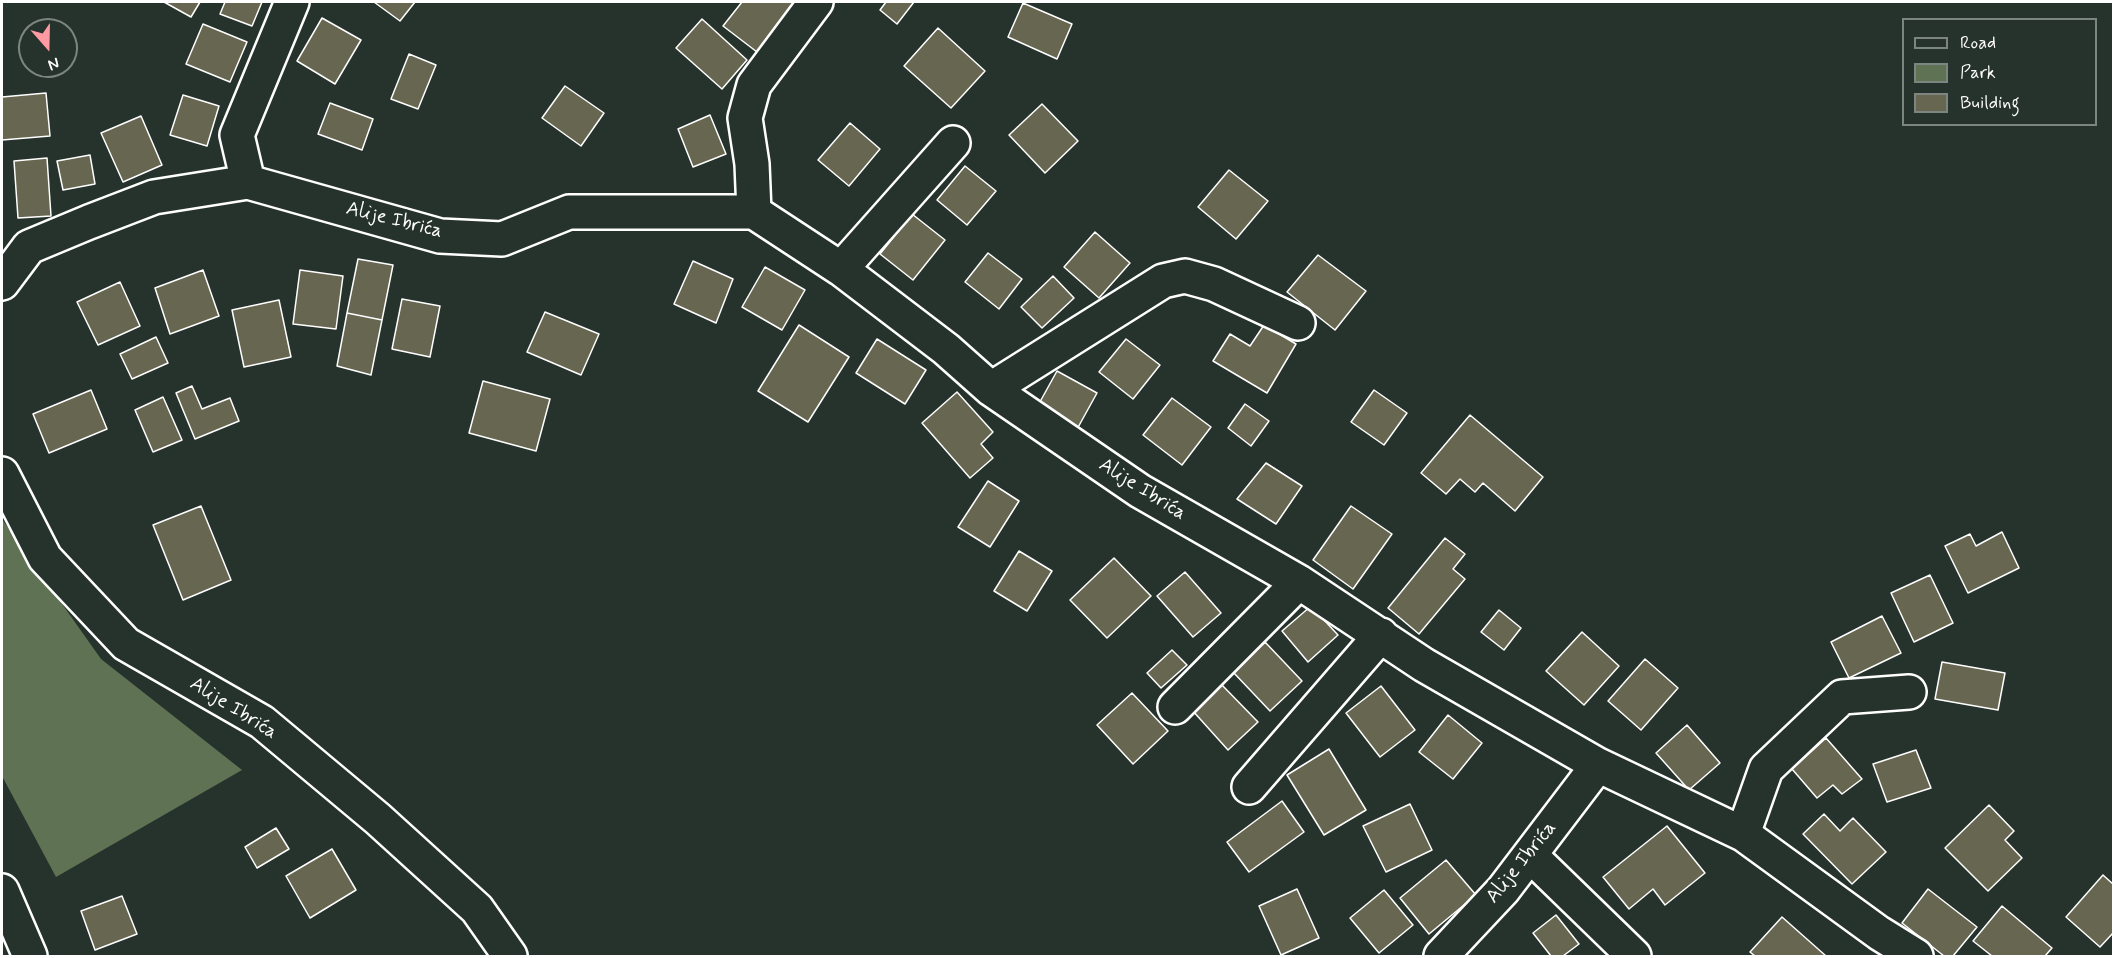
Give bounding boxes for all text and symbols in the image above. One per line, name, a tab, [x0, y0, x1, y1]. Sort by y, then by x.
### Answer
north arrow	[18, 18, 78, 78]
legend	[1902, 18, 2097, 126]
text: Road	[1960, 31, 1996, 55]
text: N	[45, 52, 62, 75]
text: Park	[1960, 61, 1996, 85]
text: Building	[1960, 91, 2020, 115]
street label: Alije Ibrića	[343, 197, 445, 245]
street label: Alije Ibrića	[1094, 454, 1190, 526]
street label: Alije Ibrića	[185, 673, 281, 745]
street label: Alije Ibrića	[1482, 817, 1562, 909]

